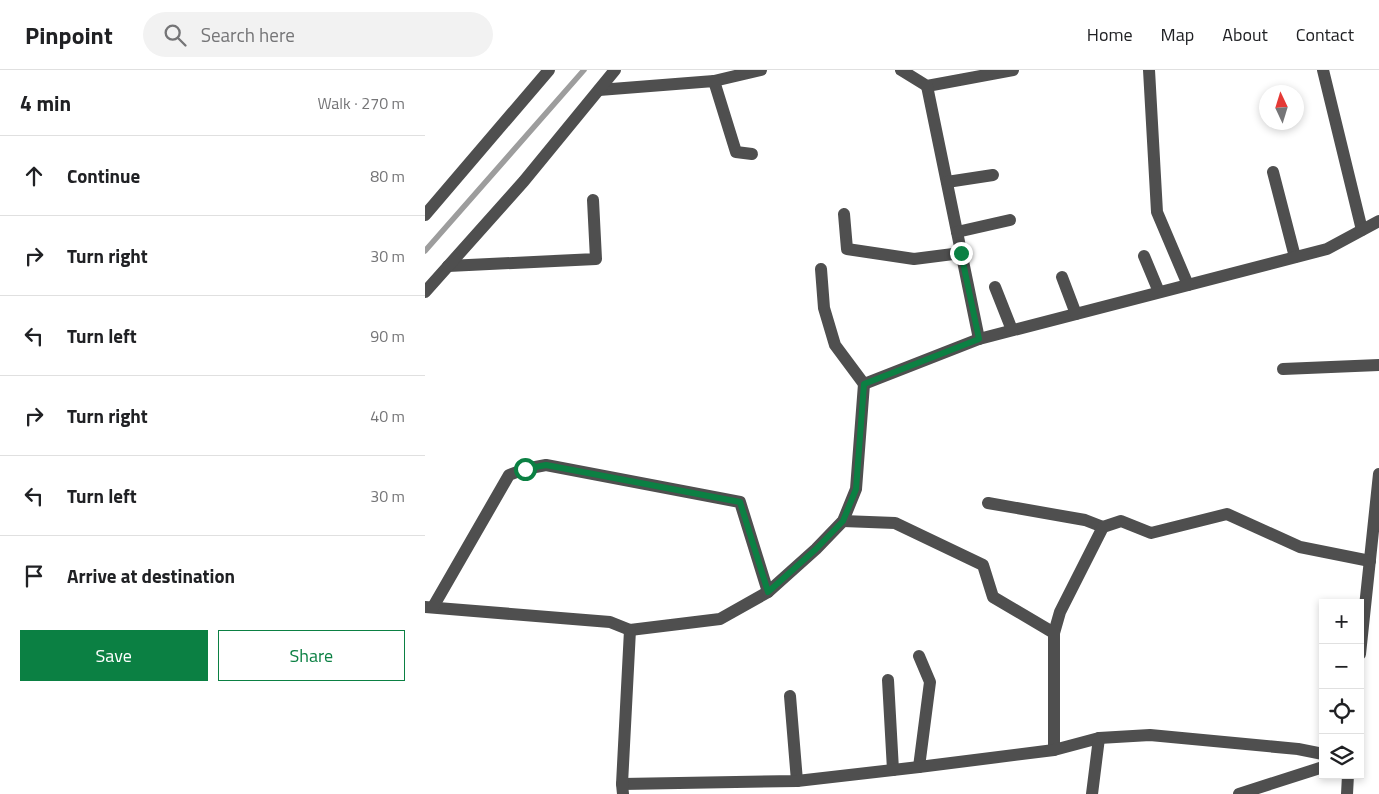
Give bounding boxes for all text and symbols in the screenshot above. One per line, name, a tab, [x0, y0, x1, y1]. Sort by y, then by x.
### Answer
search box	[143, 12, 493, 57]
text: Pinpoint	[25, 17, 113, 53]
text: Search here	[201, 20, 295, 49]
icon: search	[161, 21, 189, 49]
text: Home	[1087, 21, 1133, 48]
text: Map	[1161, 21, 1194, 48]
text: About	[1222, 21, 1268, 48]
text: Contact	[1296, 21, 1354, 48]
north arrow	[1259, 85, 1304, 130]
text: 4 min	[20, 87, 71, 119]
text: Walk · 270 m	[317, 91, 405, 115]
text: Continue	[67, 161, 140, 190]
icon: ahead	[20, 162, 48, 190]
text: 80 m	[370, 164, 405, 188]
text: Turn right	[67, 241, 148, 270]
icon: right	[20, 242, 48, 270]
route end	[950, 242, 973, 265]
text: 30 m	[370, 244, 405, 268]
text: Turn left	[67, 321, 137, 350]
icon: left	[20, 322, 48, 350]
text: 90 m	[370, 324, 405, 348]
text: Turn right	[67, 401, 148, 430]
icon: right	[20, 402, 48, 430]
text: 40 m	[370, 404, 405, 428]
route start	[514, 458, 537, 481]
text: Turn left	[67, 481, 137, 510]
icon: left	[20, 482, 48, 510]
text: 30 m	[370, 484, 405, 508]
text: Arrive at destination	[67, 561, 235, 590]
icon: arrive	[20, 562, 48, 590]
map controls	[1319, 599, 1364, 779]
button: +	[1319, 599, 1364, 644]
button: Save	[20, 630, 208, 681]
button: Share	[218, 630, 405, 681]
button: −	[1319, 644, 1364, 689]
button: locate	[1319, 689, 1364, 734]
button: layers	[1319, 734, 1364, 779]

